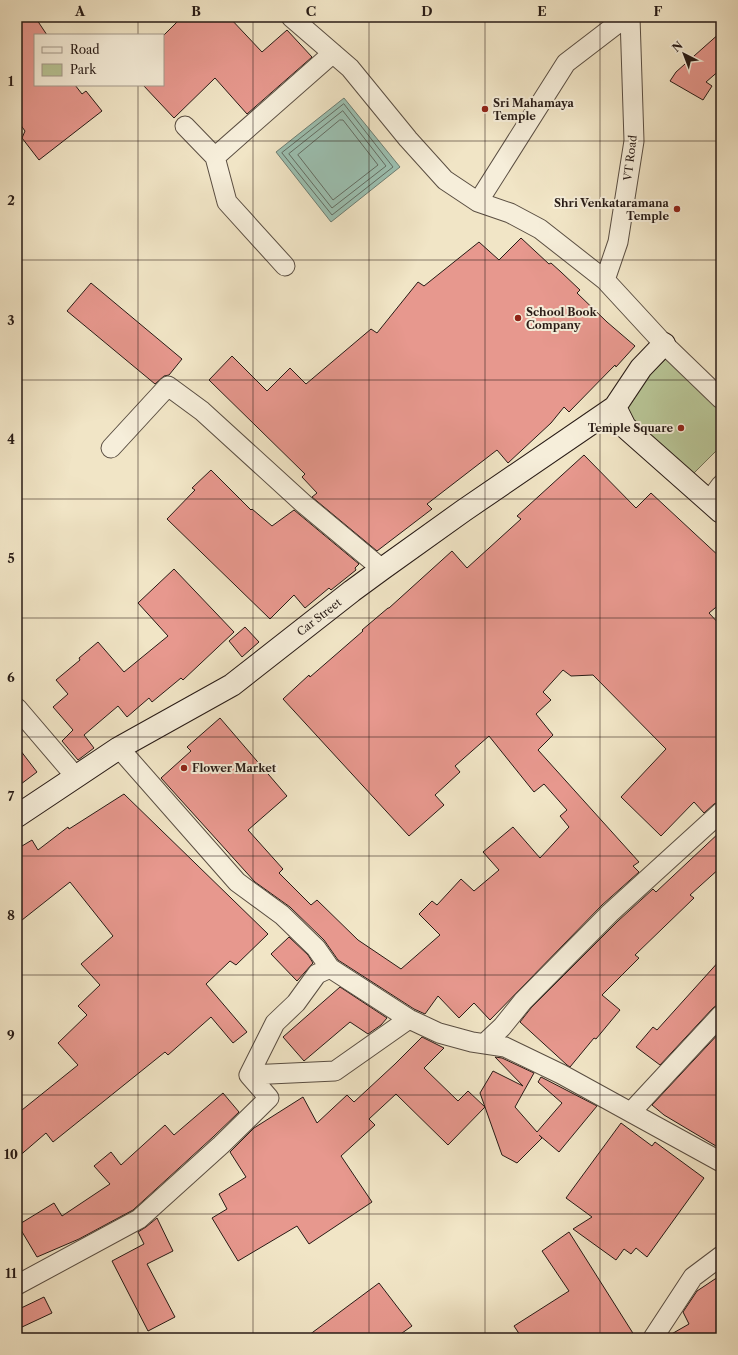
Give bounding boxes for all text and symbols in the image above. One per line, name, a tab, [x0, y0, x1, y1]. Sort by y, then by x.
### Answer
text: A	[74, 3, 86, 19]
text: B	[191, 3, 201, 19]
text: C	[306, 3, 316, 19]
text: D	[421, 3, 433, 19]
text: E	[537, 3, 547, 19]
text: F	[654, 3, 663, 19]
legend	[34, 34, 164, 86]
north arrow	[664, 34, 704, 74]
text: N	[669, 38, 686, 55]
text: Road	[70, 42, 100, 57]
text: Park	[70, 62, 97, 77]
text: 1	[8, 73, 14, 89]
place label: Sri Mahamaya Temple	[493, 96, 575, 123]
marker: Sri Mahamaya Temple	[480, 104, 490, 114]
street label: VT Road	[620, 134, 640, 183]
text: 2	[7, 192, 15, 208]
place label: Shri Venkataramana Temple	[554, 196, 670, 223]
marker: Shri Venkataramana Temple	[672, 204, 682, 214]
place label: School Book Company	[526, 305, 597, 332]
text: 3	[7, 312, 15, 328]
marker: School Book Company	[513, 313, 523, 323]
place label: Temple Square	[588, 421, 673, 435]
marker: Temple Square	[676, 423, 686, 433]
text: 4	[7, 431, 15, 447]
text: 5	[7, 550, 15, 566]
street label: Car Street	[294, 595, 344, 639]
text: 6	[7, 669, 15, 685]
place label: Flower Market	[192, 761, 277, 775]
marker: Flower Market	[179, 763, 189, 773]
text: 7	[8, 788, 15, 804]
text: 8	[7, 907, 15, 923]
text: 9	[7, 1027, 15, 1043]
text: 10	[4, 1146, 18, 1162]
text: 11	[5, 1265, 17, 1281]

